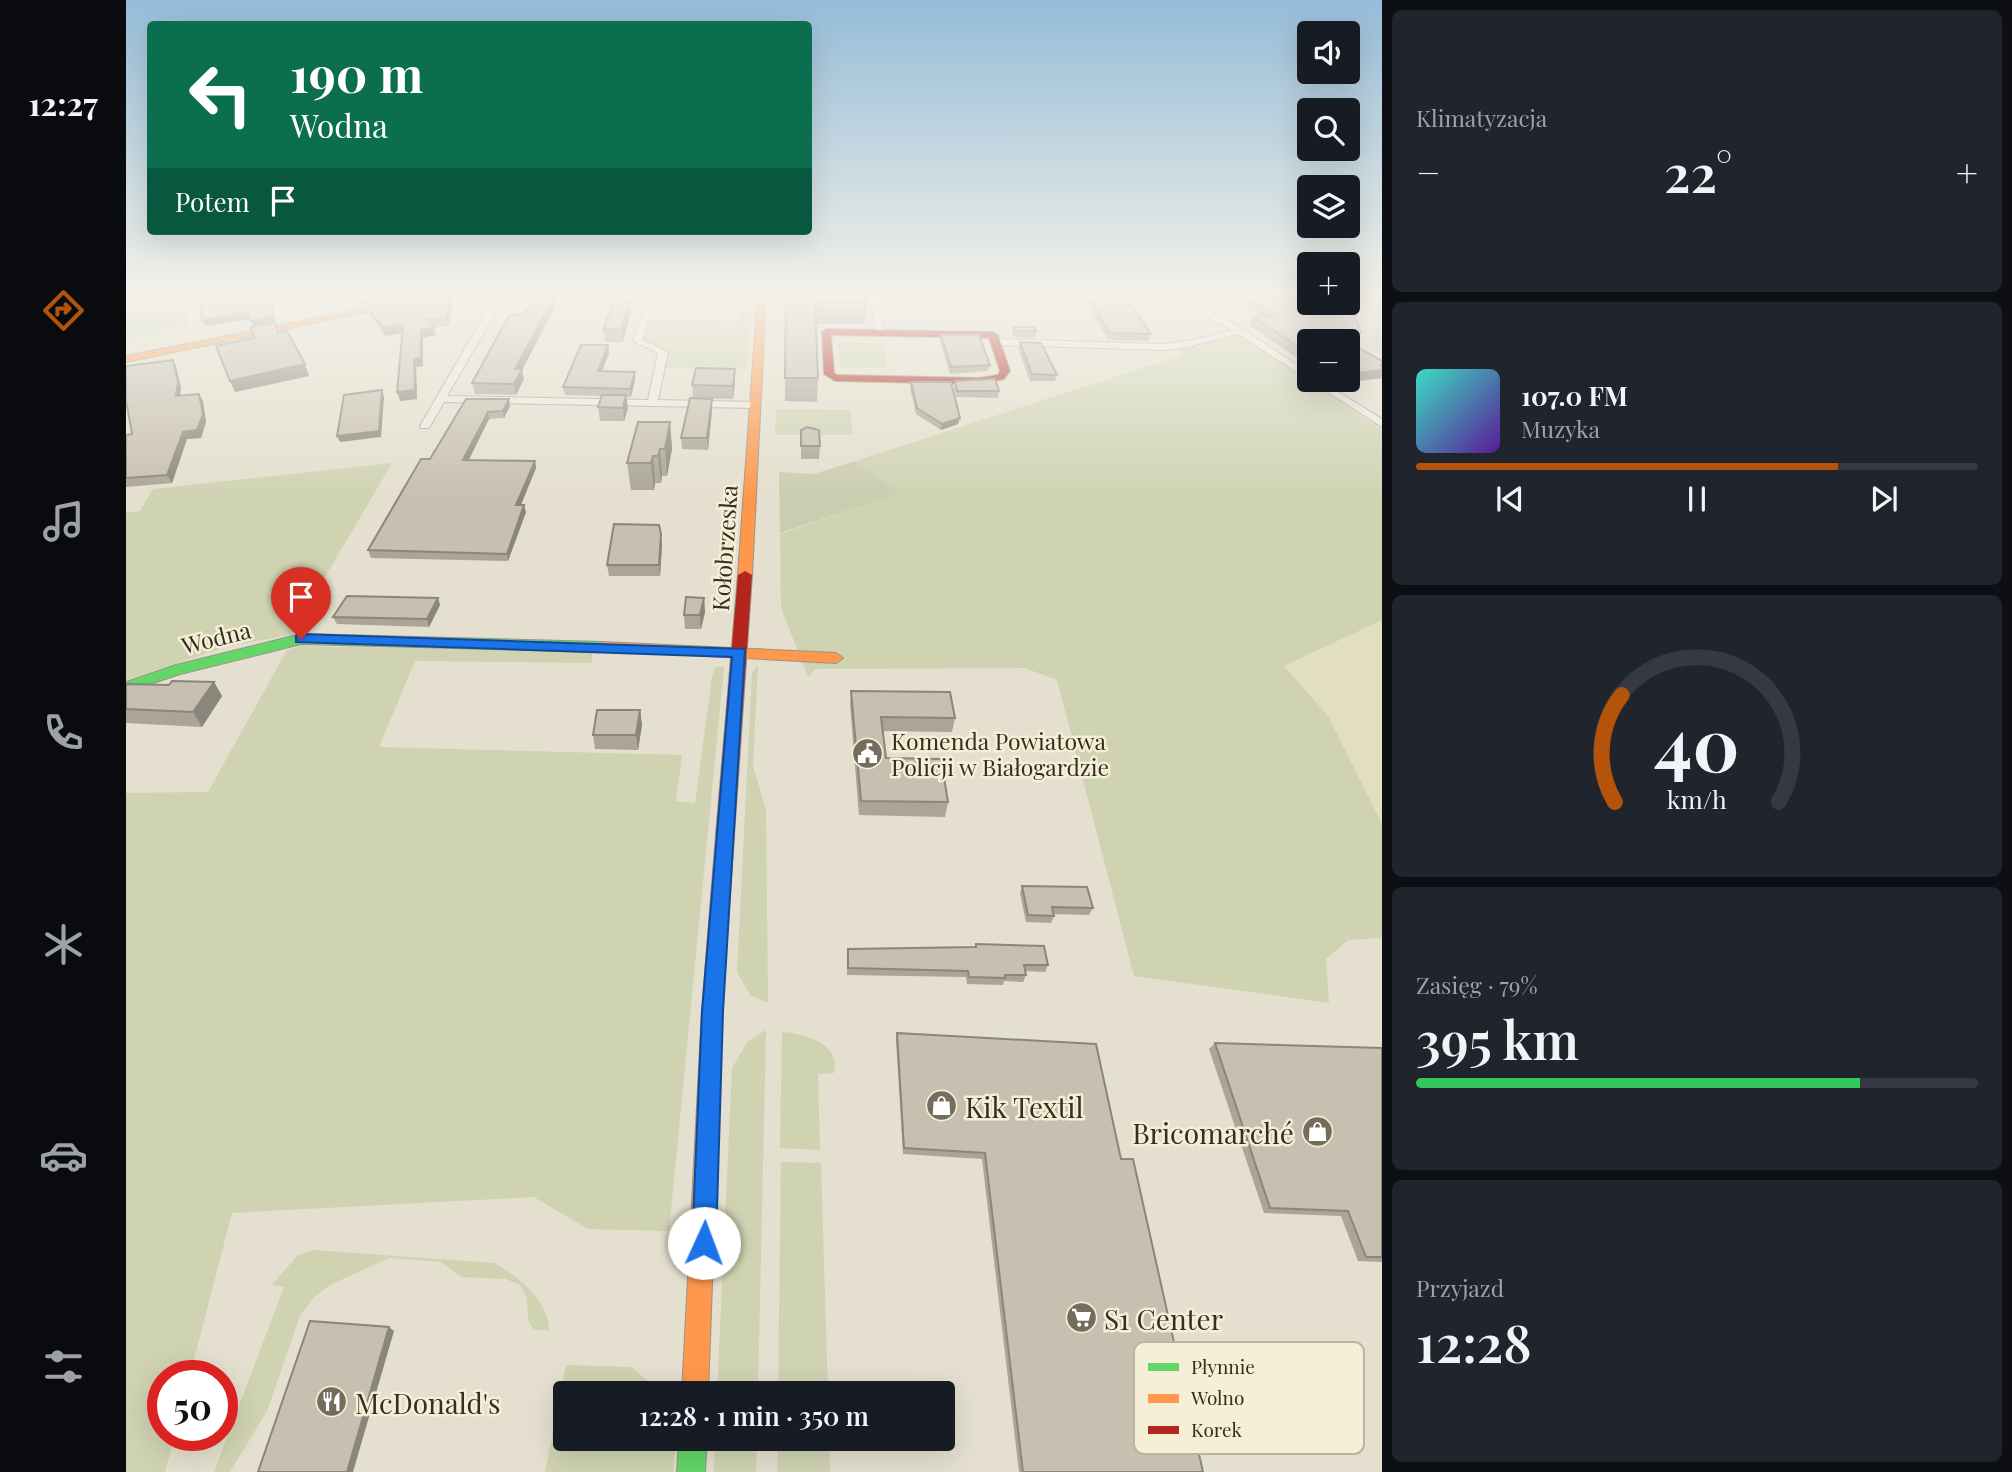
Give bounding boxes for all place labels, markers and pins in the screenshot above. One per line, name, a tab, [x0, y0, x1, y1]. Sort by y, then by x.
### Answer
pin	[271, 567, 331, 639]
place label: Komenda Powiatowa Policji w Białogardzie	[891, 725, 1109, 782]
public building icon: Komenda Powiatowa Policji w Białogardzie	[851, 736, 885, 770]
place label: Kik Textil	[965, 1088, 1084, 1125]
shop icon: Kik Textil	[925, 1089, 959, 1123]
place label: Bricomarché	[1132, 1114, 1294, 1151]
shop icon: Bricomarché	[1300, 1115, 1334, 1149]
place label: S1 Center	[1104, 1300, 1224, 1337]
supermarket icon: S1 Center	[1064, 1301, 1098, 1335]
place label: McDonald's	[355, 1384, 501, 1421]
restaurant icon: McDonald's	[315, 1385, 349, 1419]

